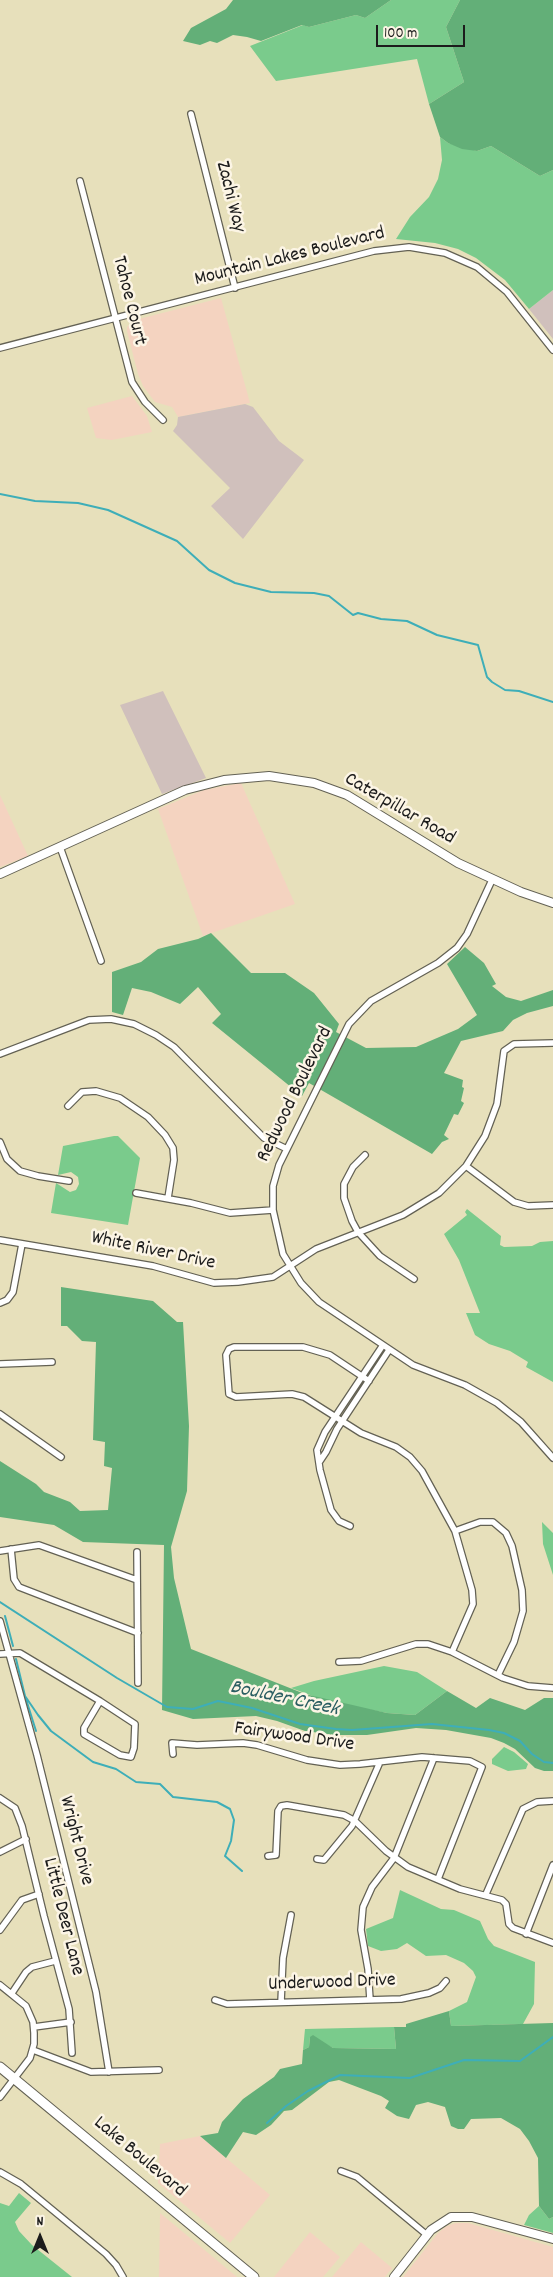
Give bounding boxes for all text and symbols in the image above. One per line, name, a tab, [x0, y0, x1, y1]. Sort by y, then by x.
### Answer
scale bar	[378, 15, 467, 47]
text: 100 m	[384, 23, 417, 45]
street label: Zachi Way	[209, 159, 249, 235]
street label: Mountain Lakes Boulevard	[192, 223, 388, 293]
street label: Tahoe Court	[105, 254, 151, 348]
street label: Caterpillar Road	[339, 769, 459, 851]
street label: Redwood Boulevard	[253, 1023, 339, 1167]
street label: White River Drive	[89, 1227, 217, 1277]
water label: Boulder Creek	[227, 1676, 341, 1724]
street label: Fairywood Drive	[233, 1718, 355, 1758]
street label: Wright Drive	[52, 1794, 98, 1888]
street label: Little Deer Lane	[36, 1856, 88, 1978]
street label: Underwood Drive	[268, 1970, 396, 1998]
street label: Lake Boulevard	[88, 2112, 190, 2204]
north arrow	[15, 2212, 65, 2262]
text: N	[37, 2212, 43, 2232]

